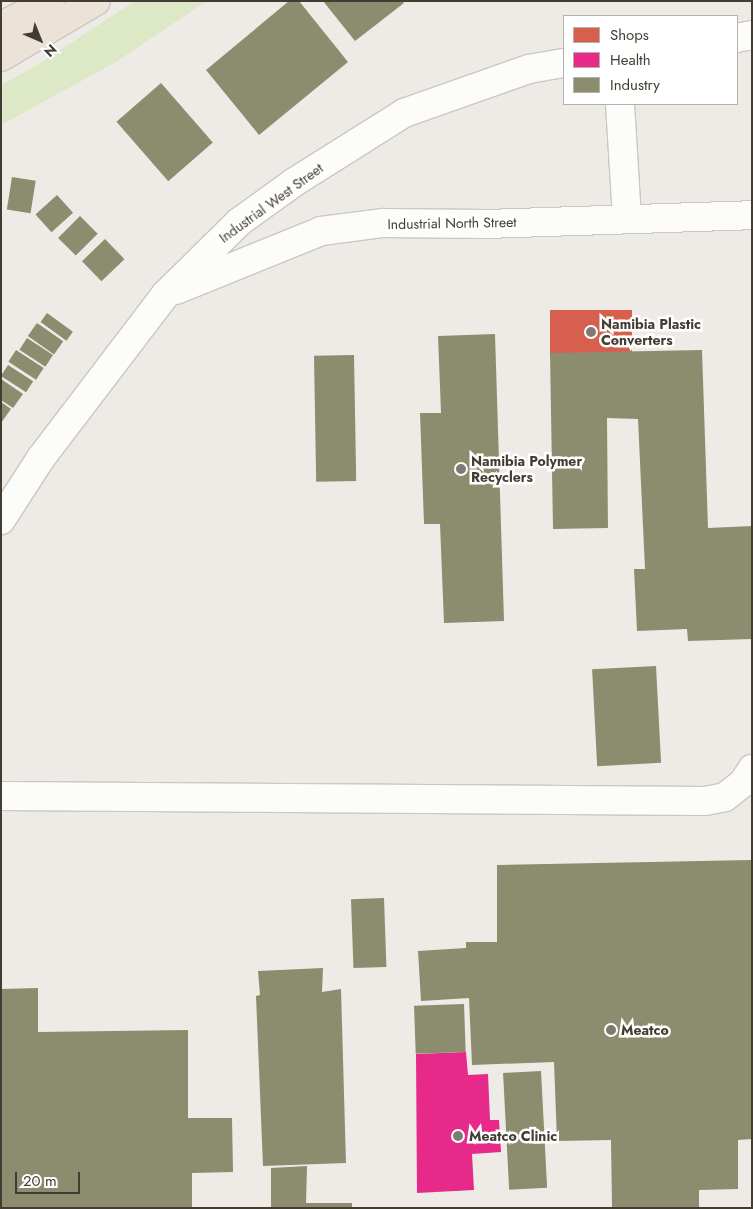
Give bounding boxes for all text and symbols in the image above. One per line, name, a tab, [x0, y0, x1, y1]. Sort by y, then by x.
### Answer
north arrow	[15, 15, 65, 65]
legend	[563, 15, 738, 105]
text: Shops	[610, 24, 649, 46]
text: N	[39, 40, 61, 62]
text: Health	[610, 49, 651, 71]
text: Industry	[610, 74, 660, 96]
street label: Industrial West Street	[216, 160, 326, 246]
street label: Industrial North Street	[387, 213, 517, 233]
place label: Namibia Plastic Converters	[601, 316, 701, 348]
marker: Namibia Plastic Converters	[585, 326, 597, 338]
place label: Namibia Polymer Recyclers	[471, 453, 582, 486]
marker: Namibia Polymer Recyclers	[455, 463, 467, 475]
place label: Meatco	[621, 1022, 669, 1038]
marker: Meatco	[605, 1024, 617, 1036]
place label: Meatco Clinic	[469, 1128, 557, 1144]
marker: Meatco Clinic	[451, 1129, 465, 1143]
scale bar	[18, 1162, 82, 1194]
text: 20 m	[23, 1170, 57, 1192]

